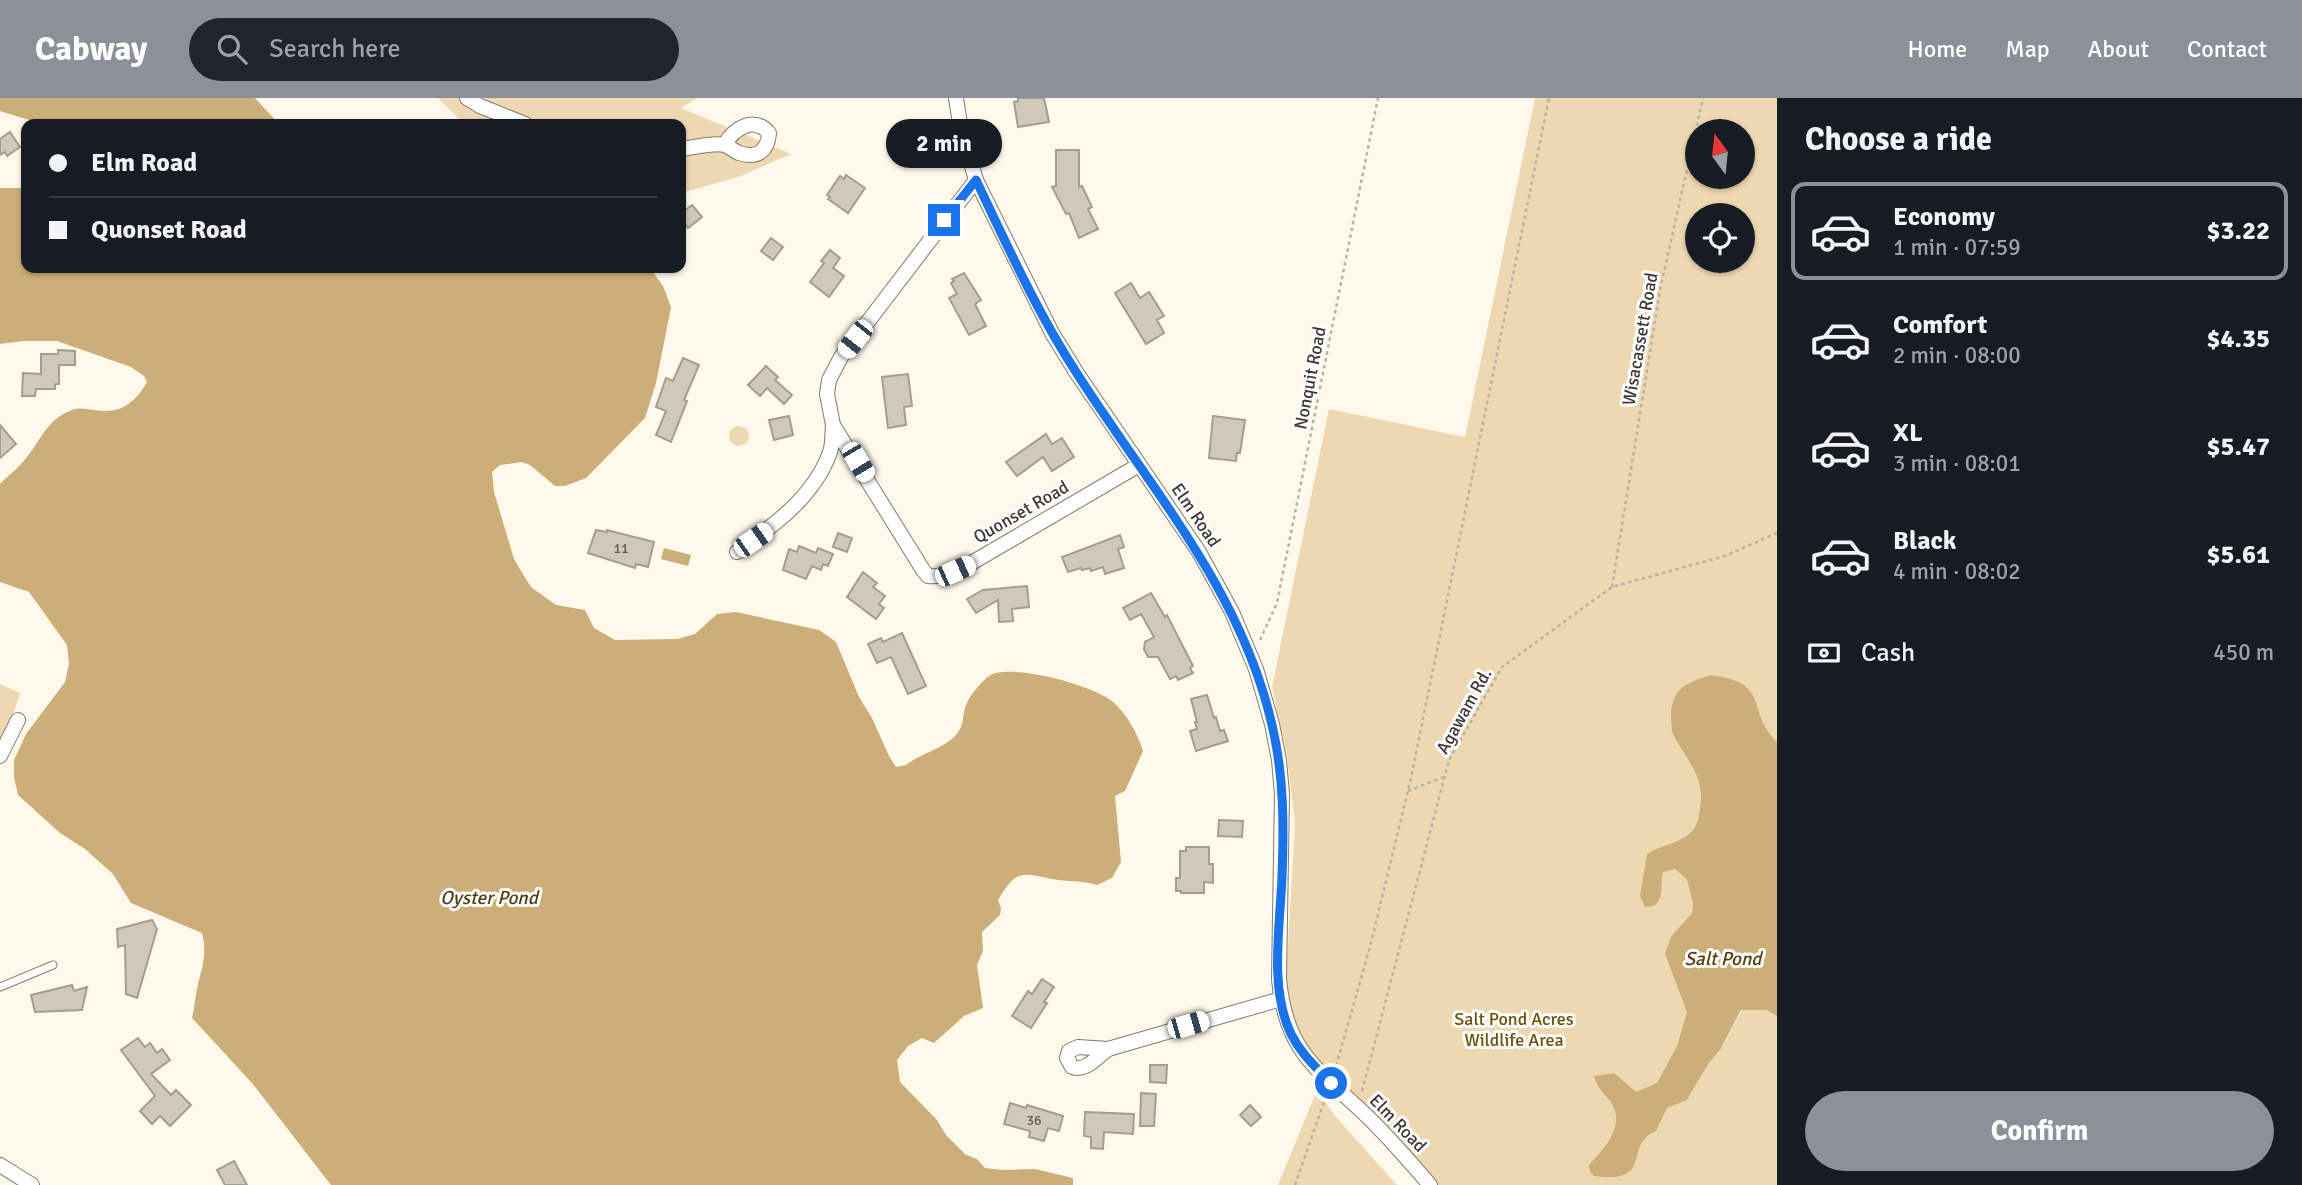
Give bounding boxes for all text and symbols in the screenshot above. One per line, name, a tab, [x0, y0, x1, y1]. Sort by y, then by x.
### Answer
search box	[189, 18, 679, 81]
text: Cabway	[35, 29, 147, 70]
icon: search	[213, 30, 251, 68]
text: Search here	[269, 33, 400, 65]
text: Home	[1907, 34, 1967, 64]
text: Map	[2005, 34, 2050, 64]
text: About	[2088, 34, 2149, 64]
text: Contact	[2187, 34, 2267, 64]
callout: 2 min	[886, 118, 1002, 167]
north arrow	[1685, 119, 1755, 189]
map controls	[1685, 119, 1755, 273]
text: Choose a ride	[1805, 120, 1992, 159]
text: 2 min	[916, 129, 972, 158]
text: Elm Road	[91, 147, 197, 179]
icon: car	[1809, 200, 1872, 263]
text: Economy	[1893, 201, 1995, 233]
button: locate	[1685, 203, 1755, 273]
route end	[928, 204, 960, 236]
text: Quonset Road	[91, 214, 247, 246]
text: $3.22	[2206, 215, 2270, 247]
text: 1 min · 07:59	[1893, 233, 2021, 262]
street label: Wisacassett Road	[1617, 271, 1663, 407]
icon: car	[1809, 308, 1872, 371]
text: Comfort	[1893, 309, 1987, 341]
car	[834, 316, 877, 362]
text: $4.35	[2206, 323, 2270, 355]
street label: Nonquit Road	[1289, 325, 1331, 431]
text: 2 min · 08:00	[1893, 341, 2021, 370]
icon: car	[1809, 416, 1872, 479]
text: XL	[1893, 417, 1923, 449]
text: $5.47	[2206, 431, 2270, 463]
car	[839, 439, 878, 485]
text: 3 min · 08:01	[1893, 449, 2021, 478]
street label: Quonset Road	[969, 476, 1073, 548]
street label: Elm Road	[1167, 479, 1225, 551]
car	[730, 519, 777, 561]
icon: car	[1809, 524, 1872, 587]
text: Black	[1893, 525, 1956, 557]
text: $5.61	[2206, 539, 2270, 571]
house number: 11	[613, 540, 629, 557]
car	[932, 553, 979, 589]
text: 4 min · 08:02	[1893, 557, 2021, 586]
icon: cash	[1805, 634, 1843, 672]
text: Cash	[1861, 637, 1915, 669]
text: 450 m	[2213, 638, 2274, 667]
street label: Agawam Rd.	[1431, 664, 1497, 758]
water label: Oyster Pond	[440, 886, 540, 910]
water label: Salt Pond	[1685, 947, 1763, 971]
park label: Salt Pond Acres Wildlife Area	[1454, 1008, 1574, 1051]
car	[1165, 1009, 1212, 1041]
route start	[1315, 1067, 1347, 1099]
street label: Elm Road	[1365, 1089, 1431, 1157]
button: Confirm	[1805, 1091, 2274, 1171]
house number: 36	[1026, 1112, 1042, 1129]

